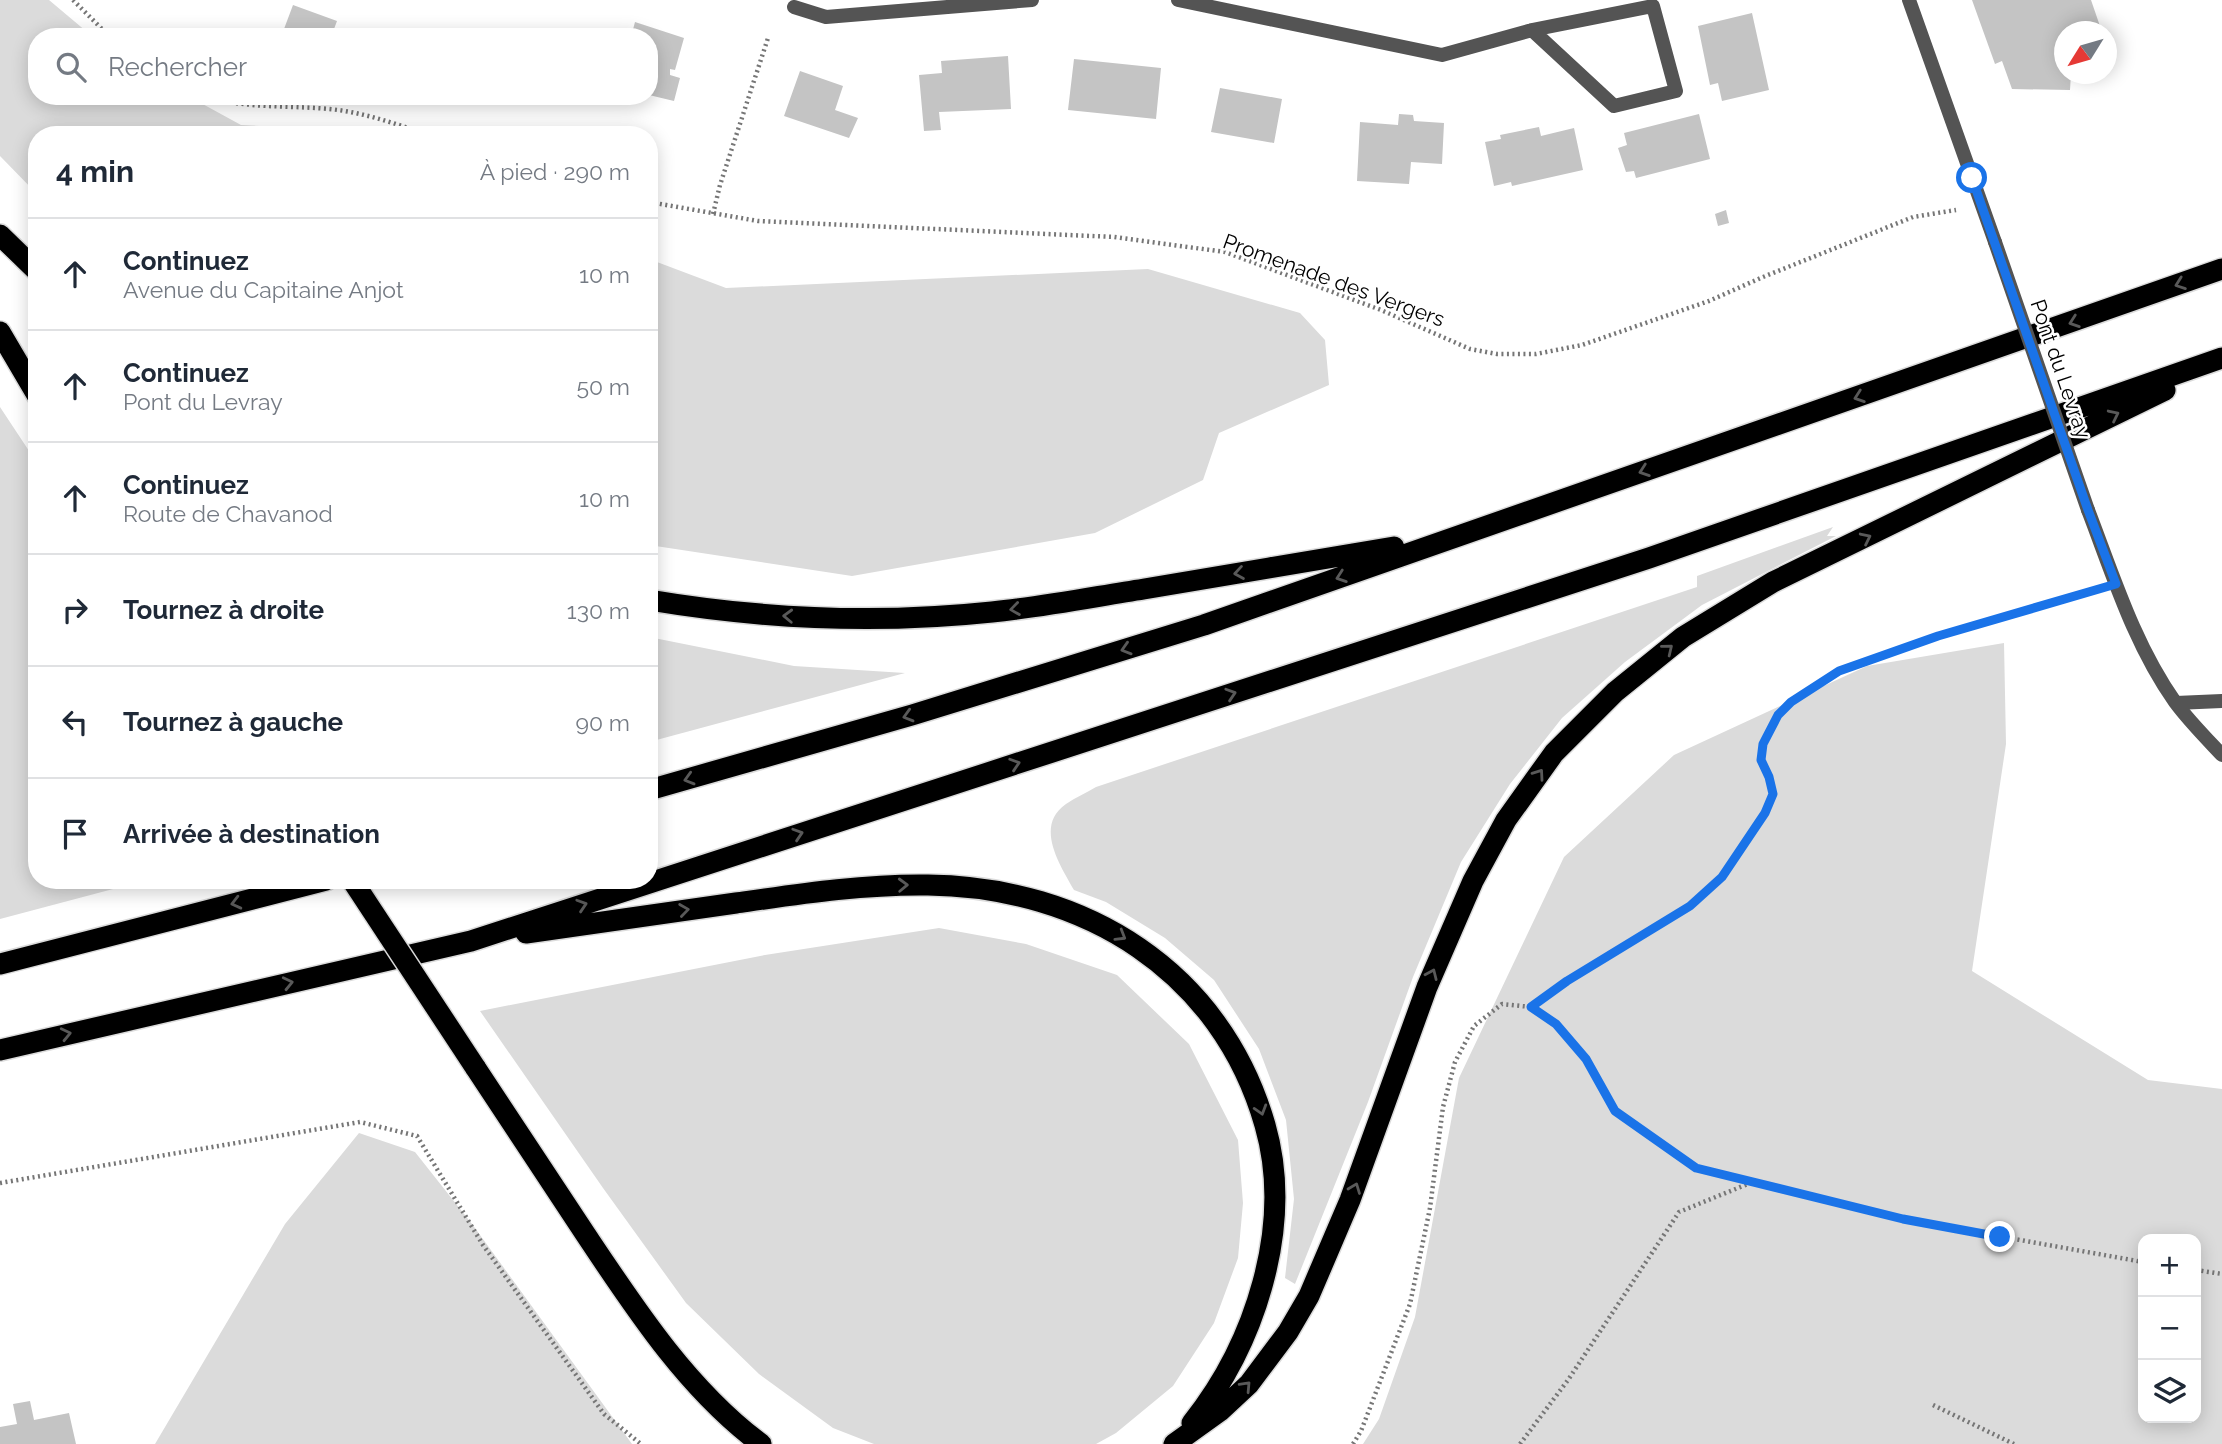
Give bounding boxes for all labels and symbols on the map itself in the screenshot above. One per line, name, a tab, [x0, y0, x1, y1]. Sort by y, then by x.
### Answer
north arrow	[2054, 21, 2117, 84]
route start	[1956, 162, 1987, 193]
street label: Promenade des Vergers	[1220, 228, 1448, 332]
one-way arrow	[2175, 276, 2187, 290]
street label: Pont du Levray	[2025, 296, 2097, 442]
one-way arrow	[2068, 314, 2080, 328]
one-way arrow	[1853, 389, 1866, 403]
one-way arrow	[2107, 410, 2119, 424]
one-way arrow	[1638, 463, 1651, 477]
one-way arrow	[1859, 532, 1871, 546]
one-way arrow	[1234, 565, 1245, 580]
one-way arrow	[1336, 569, 1348, 583]
one-way arrow	[1009, 602, 1021, 617]
one-way arrow	[782, 608, 793, 623]
one-way arrow	[1120, 641, 1132, 656]
one-way arrow	[1660, 645, 1673, 657]
one-way arrow	[1225, 688, 1237, 703]
one-way arrow	[902, 708, 914, 723]
one-way arrow	[1009, 758, 1021, 773]
one-way arrow	[1531, 769, 1543, 782]
one-way arrow	[684, 771, 696, 785]
one-way arrow	[792, 828, 804, 843]
one-way arrow	[898, 878, 909, 893]
one-way arrow	[230, 895, 242, 909]
one-way arrow	[576, 898, 588, 913]
one-way arrow	[678, 903, 689, 918]
one-way arrow	[1114, 928, 1127, 941]
one-way arrow	[1424, 969, 1438, 981]
one-way arrow	[282, 977, 294, 991]
one-way arrow	[60, 1028, 72, 1043]
one-way arrow	[1252, 1103, 1267, 1115]
one-way arrow	[1347, 1182, 1361, 1195]
route end	[1984, 1221, 2015, 1252]
one-way arrow	[1238, 1381, 1251, 1394]

